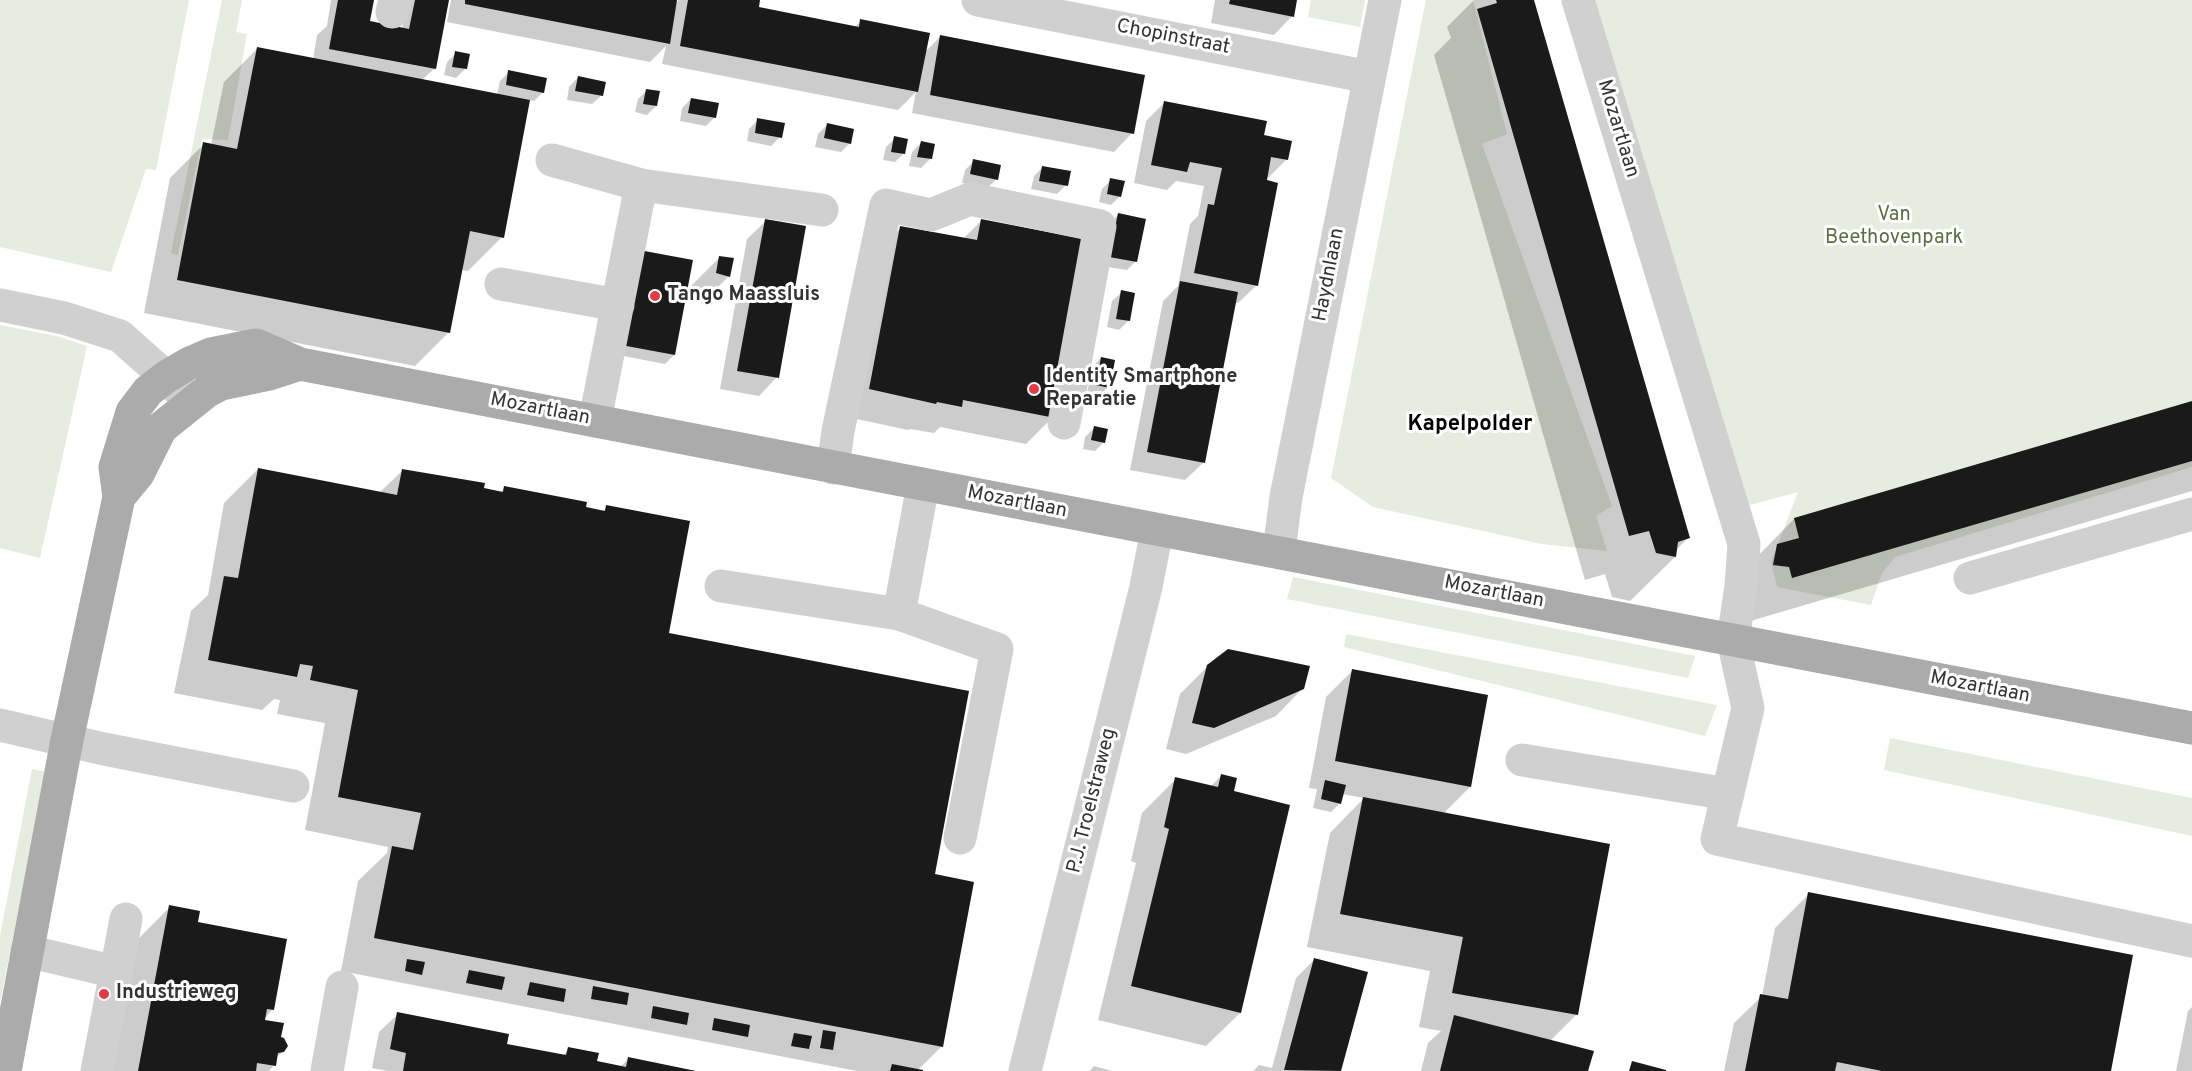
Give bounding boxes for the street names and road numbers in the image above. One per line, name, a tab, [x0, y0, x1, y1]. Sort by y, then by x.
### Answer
street label: Chopinstraat	[1114, 15, 1232, 61]
street label: Mozartlaan	[1591, 77, 1643, 181]
street label: Haydnlaan	[1309, 226, 1351, 324]
street label: Mozartlaan	[488, 389, 592, 431]
street label: Mozartlaan	[965, 482, 1069, 524]
street label: Mozartlaan	[1442, 572, 1546, 614]
street label: Mozartlaan	[1928, 667, 2032, 709]
street label: P.J. Troelstraweg	[1063, 726, 1123, 876]

